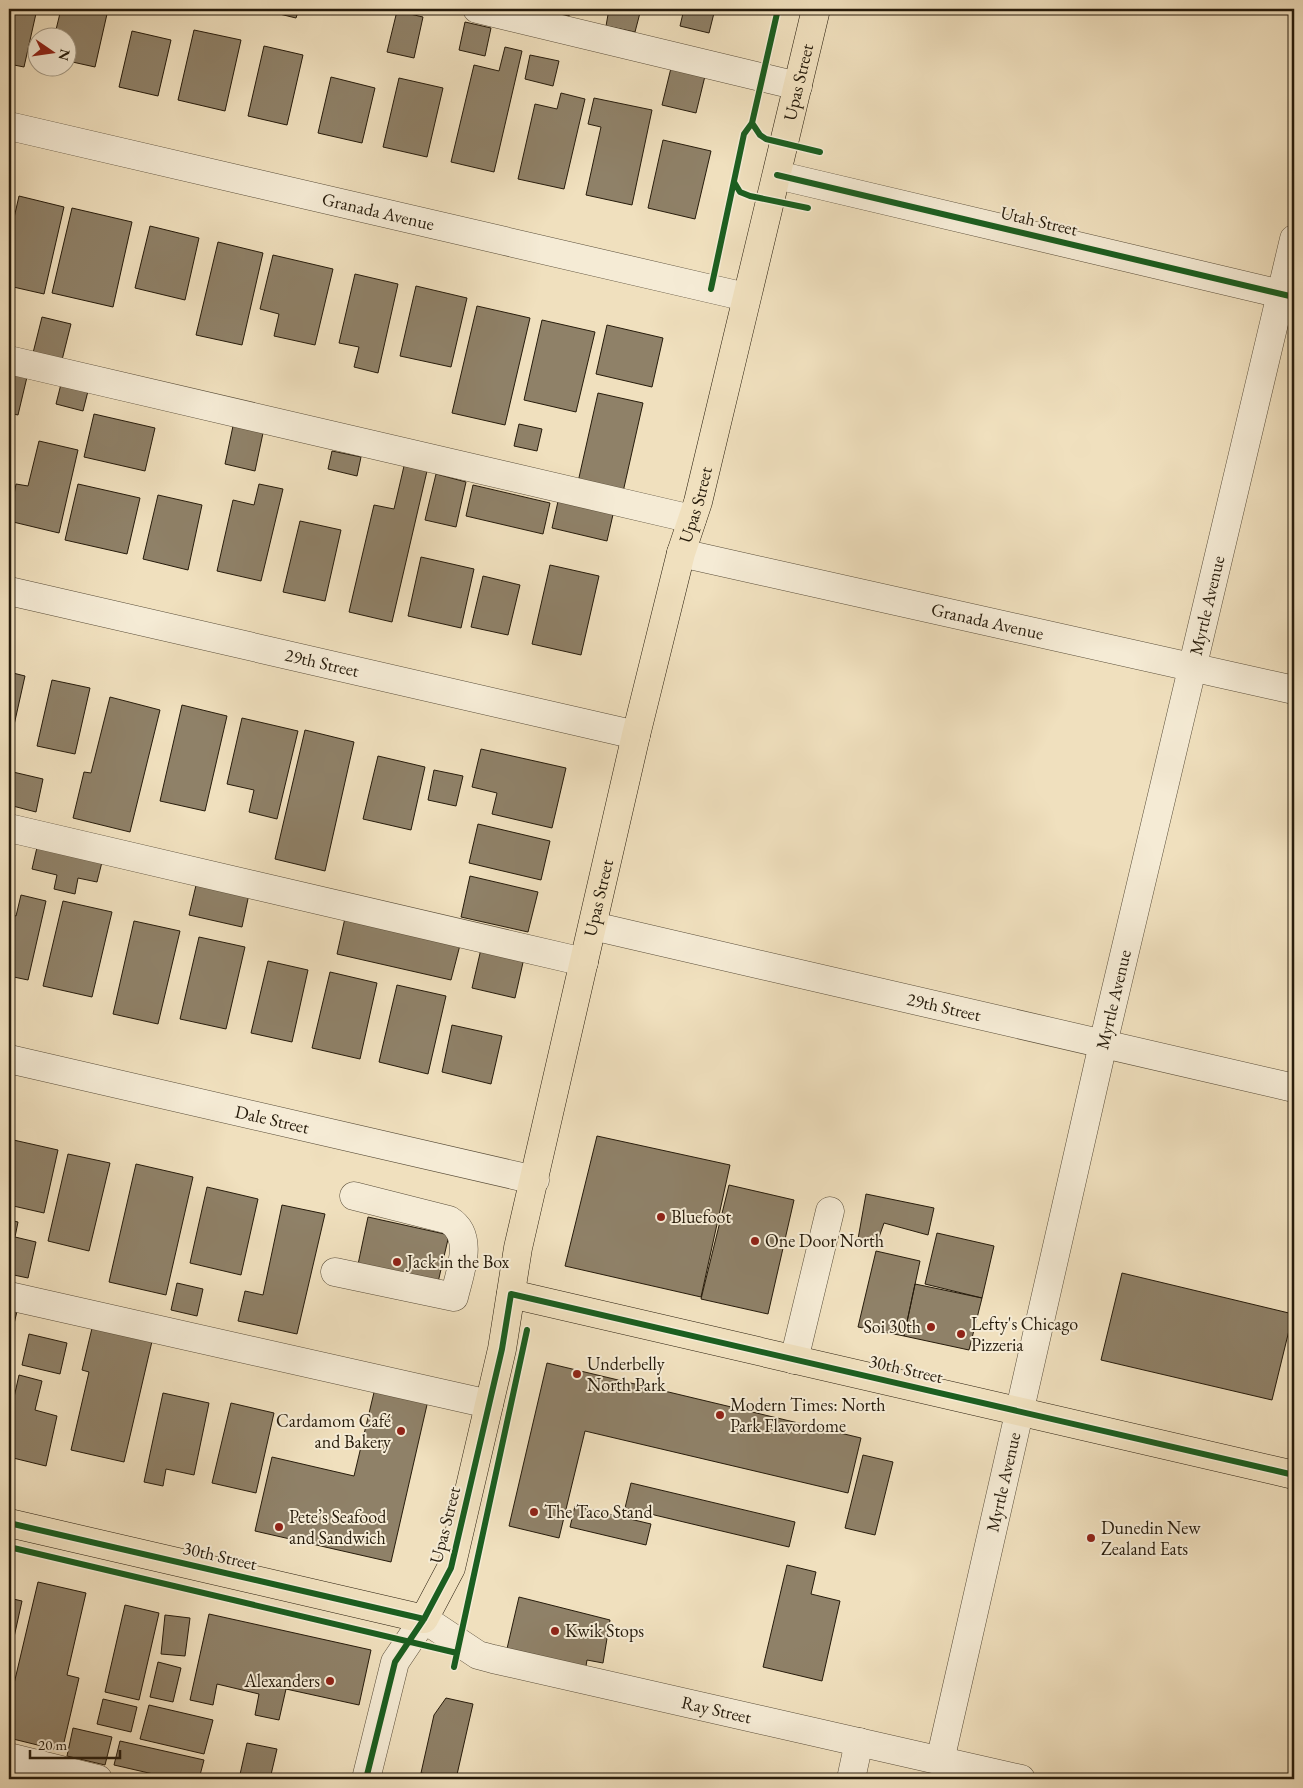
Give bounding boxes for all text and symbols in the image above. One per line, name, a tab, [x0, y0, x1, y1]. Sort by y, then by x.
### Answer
north arrow	[28, 28, 78, 78]
street label: Upas Street	[778, 41, 818, 123]
text: N	[54, 47, 75, 63]
street label: Granada Avenue	[320, 187, 437, 235]
street label: Utah Street	[998, 200, 1080, 241]
street label: Upas Street	[673, 464, 717, 546]
street label: Myrtle Avenue	[1184, 553, 1229, 658]
street label: Granada Avenue	[929, 597, 1046, 645]
street label: 29th Street	[283, 643, 362, 682]
street label: Upas Street	[578, 857, 618, 939]
street label: Myrtle Avenue	[1090, 947, 1136, 1052]
street label: 29th Street	[905, 987, 984, 1026]
street label: Dale Street	[233, 1099, 312, 1139]
place label: Bluefoot	[671, 1205, 731, 1228]
marker: Bluefoot	[655, 1211, 667, 1223]
place label: One Door North	[765, 1229, 884, 1252]
marker: One Door North	[749, 1235, 761, 1247]
place label: Jack in the Box	[405, 1250, 510, 1273]
marker: Jack in the Box	[391, 1256, 403, 1268]
place label: Lefty's Chicago Pizzeria	[971, 1312, 1078, 1356]
place label: Soi 30th	[864, 1315, 921, 1338]
marker: Soi 30th	[925, 1321, 937, 1333]
marker: Lefty's Chicago Pizzeria	[955, 1328, 967, 1340]
street label: 30th Street	[867, 1349, 946, 1388]
place label: Underbelly North Park	[587, 1352, 666, 1396]
marker: Underbelly North Park	[571, 1368, 583, 1380]
place label: Modern Times: North Park Flavordome	[730, 1393, 885, 1437]
place label: Cardamom Café and Bakery	[276, 1409, 391, 1453]
marker: Modern Times: North Park Flavordome	[714, 1409, 726, 1421]
marker: Cardamom Café and Bakery	[395, 1425, 407, 1437]
street label: Myrtle Avenue	[980, 1430, 1025, 1534]
street label: Upas Street	[424, 1484, 465, 1566]
place label: The Taco Stand	[544, 1500, 653, 1523]
place label: Pete’s Seafood and Sandwich	[289, 1505, 387, 1549]
marker: The Taco Stand	[528, 1506, 540, 1518]
place label: Dunedin New Zealand Eats	[1101, 1516, 1201, 1560]
marker: Pete’s Seafood and Sandwich	[273, 1521, 285, 1533]
marker: Dunedin New Zealand Eats	[1085, 1532, 1097, 1544]
street label: 30th Street	[181, 1536, 260, 1575]
place label: Kwik Stops	[565, 1619, 644, 1642]
marker: Kwik Stops	[549, 1625, 561, 1637]
place label: Alexanders	[243, 1669, 320, 1692]
marker: Alexanders	[324, 1675, 336, 1687]
street label: Ray Street	[679, 1690, 754, 1728]
scale bar	[30, 1728, 120, 1760]
text: 20 m	[38, 1735, 67, 1754]

